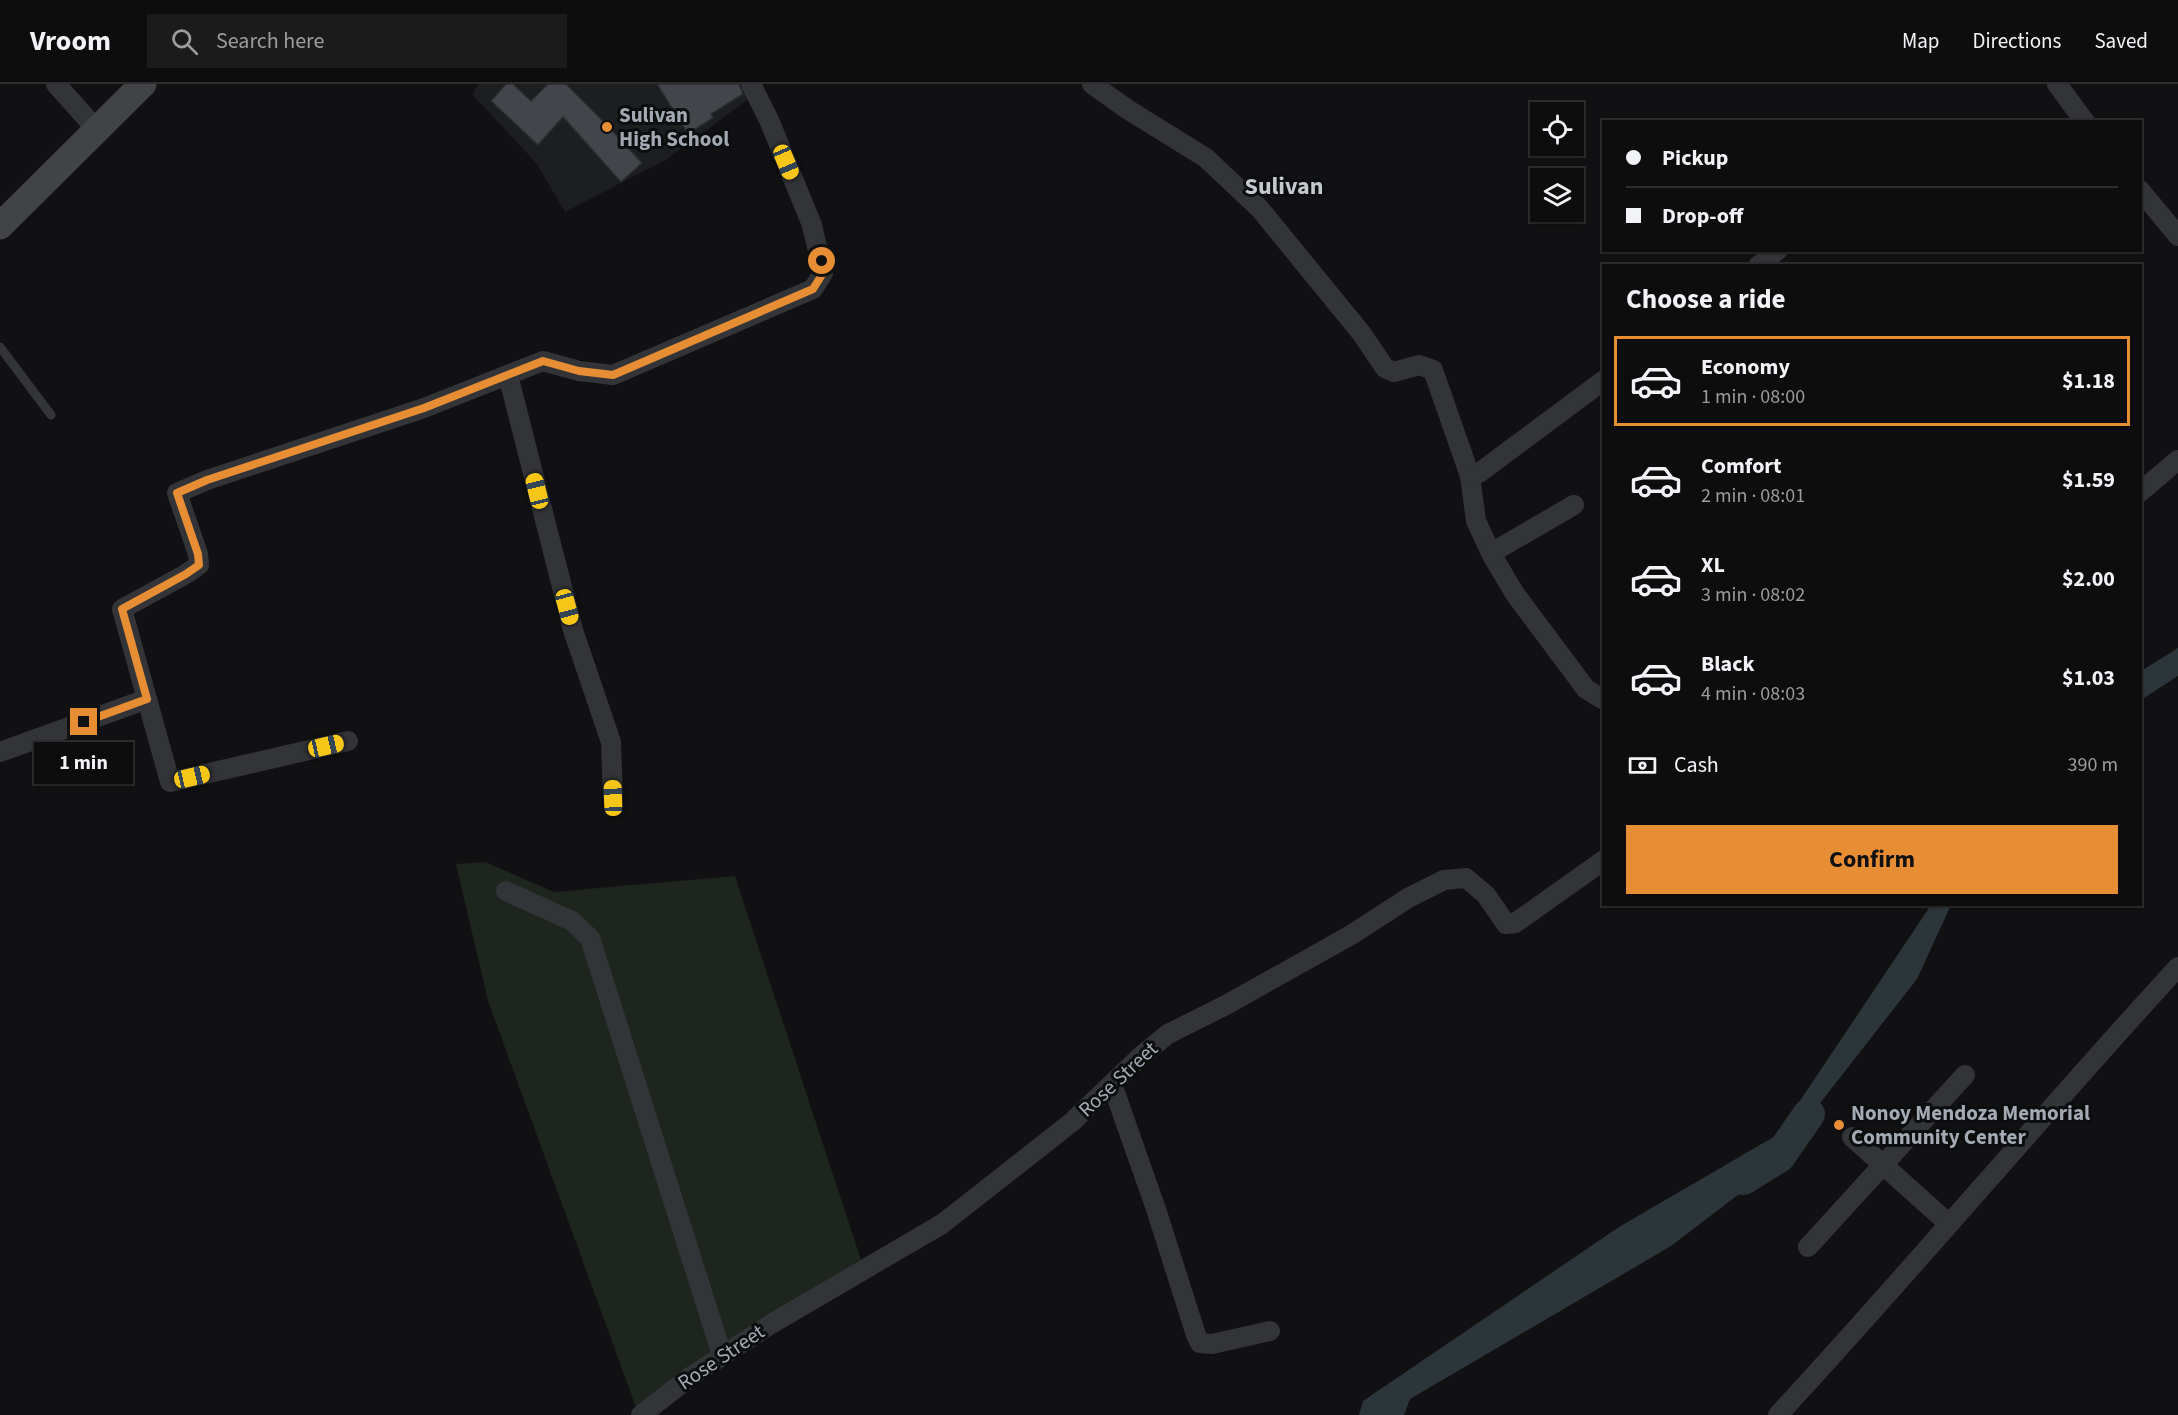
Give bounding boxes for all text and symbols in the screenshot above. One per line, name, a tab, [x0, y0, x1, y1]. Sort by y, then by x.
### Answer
search box	[147, 14, 567, 68]
text: Vroom	[30, 21, 111, 61]
icon: search	[168, 25, 201, 58]
text: Search here	[216, 25, 324, 57]
text: Map	[1902, 26, 1940, 56]
text: Directions	[1973, 26, 2061, 56]
text: Saved	[2094, 26, 2148, 56]
place label: Sulivan High School	[619, 100, 729, 154]
map controls	[1530, 102, 1584, 222]
button: locate	[1530, 102, 1584, 156]
marker: Sulivan High School	[600, 120, 614, 134]
car	[771, 142, 801, 182]
text: Pickup	[1662, 142, 1728, 174]
button: layers	[1530, 168, 1584, 222]
district label: Sulivan	[1245, 169, 1323, 204]
text: Drop-off	[1662, 200, 1743, 232]
route start	[808, 247, 835, 274]
text: Choose a ride	[1626, 280, 1786, 319]
text: Economy	[1701, 351, 1790, 383]
icon: car	[1629, 354, 1683, 408]
text: $1.18	[2062, 365, 2115, 397]
text: 1 min · 08:00	[1701, 383, 1805, 411]
text: Comfort	[1701, 450, 1782, 482]
icon: car	[1629, 453, 1683, 507]
text: $1.59	[2062, 464, 2115, 496]
car	[524, 471, 550, 511]
text: 2 min · 08:01	[1701, 482, 1805, 510]
text: XL	[1701, 549, 1725, 581]
icon: car	[1629, 552, 1683, 606]
text: $2.00	[2062, 563, 2115, 595]
text: 3 min · 08:02	[1701, 581, 1805, 609]
car	[554, 587, 580, 627]
text: Black	[1701, 648, 1755, 680]
icon: car	[1629, 651, 1683, 705]
text: $1.03	[2062, 662, 2115, 694]
text: 4 min · 08:03	[1701, 680, 1805, 708]
route end	[70, 708, 97, 735]
car	[306, 733, 346, 759]
callout: 1 min	[34, 743, 134, 785]
text: 1 min	[59, 749, 108, 777]
icon: cash	[1626, 749, 1659, 782]
text: Cash	[1674, 749, 1719, 781]
text: 390 m	[2068, 751, 2118, 779]
car	[172, 764, 212, 790]
car	[603, 780, 623, 816]
button: Confirm	[1626, 825, 2118, 894]
street label: Rose Street	[1072, 1034, 1164, 1124]
place label: Nonoy Mendoza Memorial Community Center	[1851, 1098, 2090, 1152]
marker: Nonoy Mendoza Memorial Community Center	[1832, 1118, 1846, 1132]
street label: Rose Street	[672, 1317, 770, 1397]

